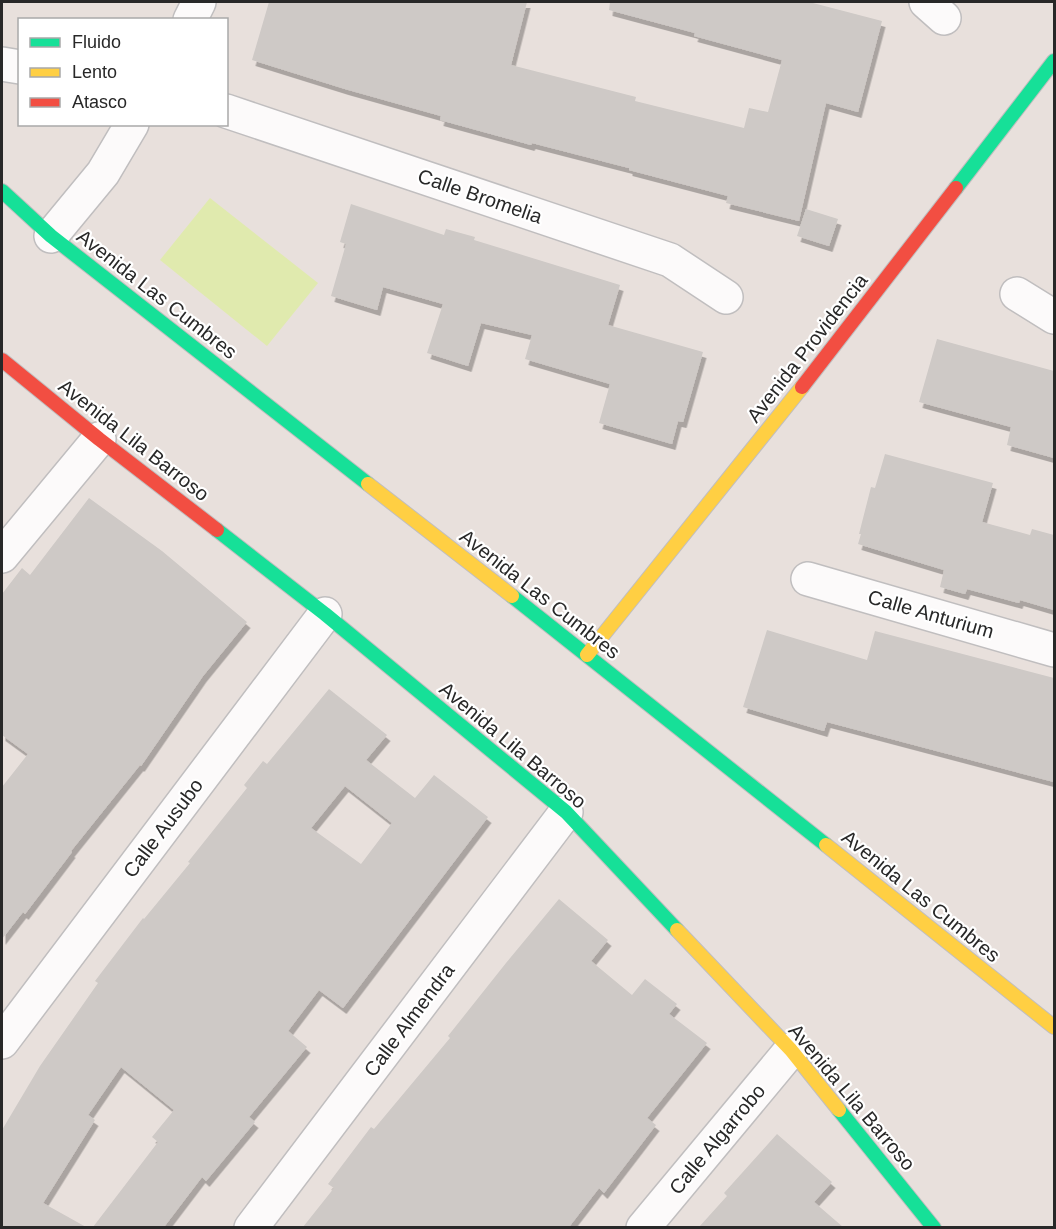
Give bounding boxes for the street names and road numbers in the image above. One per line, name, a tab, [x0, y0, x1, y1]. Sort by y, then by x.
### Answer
street label: Calle Bromelia	[415, 164, 546, 228]
street label: Avenida Las Cumbres	[73, 225, 241, 363]
street label: Avenida Providencia	[742, 269, 872, 426]
street label: Avenida Lila Barroso	[55, 375, 213, 505]
street label: Avenida Las Cumbres	[456, 525, 624, 663]
street label: Calle Anturium	[865, 586, 997, 642]
street label: Avenida Lila Barroso	[435, 677, 591, 813]
street label: Calle Ausubo	[119, 774, 207, 882]
street label: Avenida Las Cumbres	[838, 826, 1004, 966]
street label: Calle Almendra	[359, 959, 459, 1081]
street label: Avenida Lila Barroso	[784, 1019, 920, 1175]
street label: Calle Algarrobo	[665, 1080, 769, 1198]

